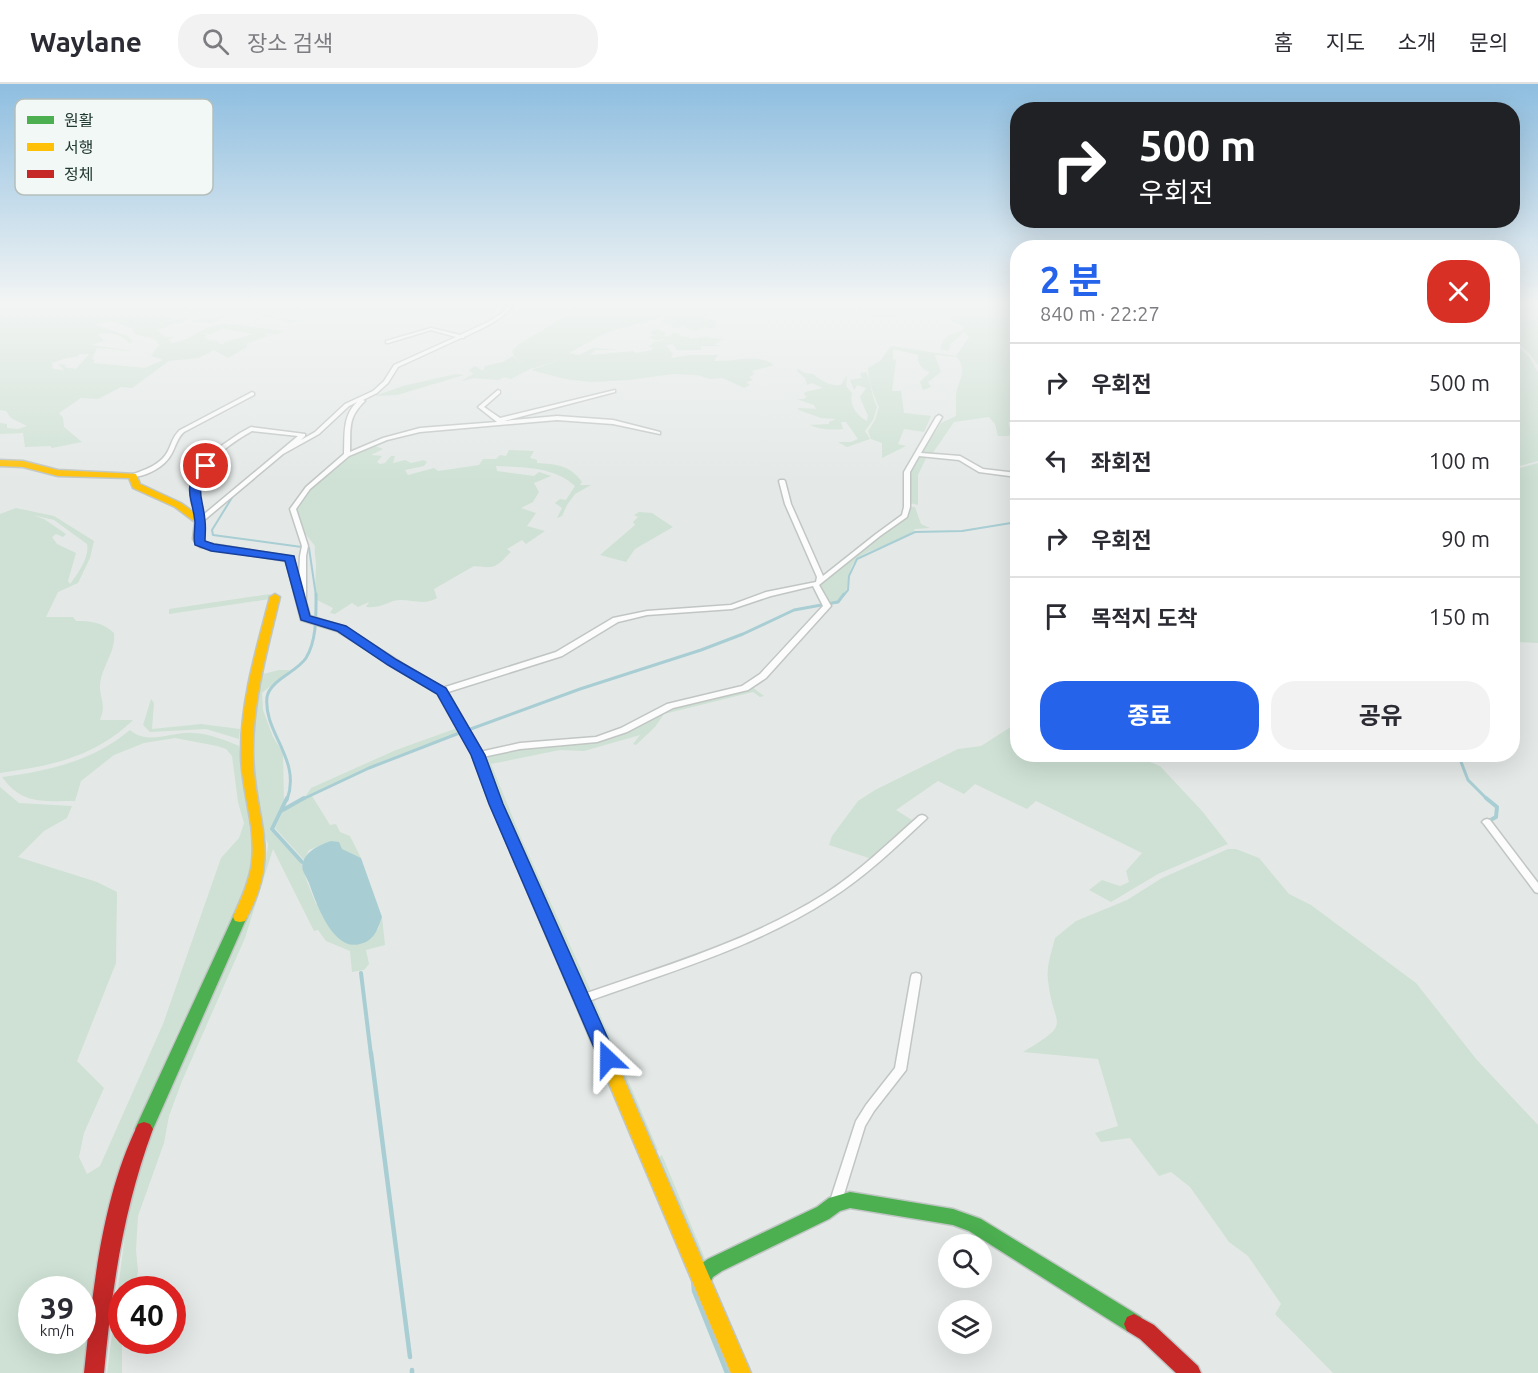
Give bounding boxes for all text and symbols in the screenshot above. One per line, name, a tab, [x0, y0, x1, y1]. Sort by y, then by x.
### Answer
search box	[178, 14, 598, 68]
icon: search	[199, 25, 232, 58]
text: Waylane	[30, 26, 142, 57]
text: 장소 검색	[247, 30, 333, 55]
text: 홈	[1274, 30, 1293, 54]
text: 지도	[1326, 30, 1365, 54]
text: 소개	[1398, 30, 1436, 54]
text: 문의	[1469, 30, 1508, 54]
legend	[15, 99, 213, 195]
text: 원활	[64, 111, 94, 129]
text: 500 m	[1139, 122, 1256, 169]
icon: right	[1040, 126, 1118, 204]
text: 서행	[64, 138, 93, 156]
text: 정체	[64, 165, 93, 183]
text: 우회전	[1139, 177, 1214, 207]
text: 2 분	[1040, 259, 1102, 300]
button: close	[1427, 260, 1490, 323]
text: 840 m · 22:27	[1040, 302, 1160, 325]
icon: right	[1040, 366, 1073, 399]
text: 500 m	[1429, 370, 1490, 395]
text: 우회전	[1091, 371, 1152, 396]
pin	[180, 440, 231, 491]
icon: left	[1040, 444, 1073, 477]
text: 100 m	[1429, 448, 1490, 473]
icon: arrive	[189, 449, 222, 482]
text: 좌회전	[1091, 449, 1152, 474]
icon: right	[1040, 522, 1073, 555]
text: 90 m	[1441, 526, 1490, 551]
text: 우회전	[1091, 527, 1152, 552]
icon: arrive	[1040, 600, 1073, 633]
text: 150 m	[1429, 604, 1490, 629]
text: 목적지 도착	[1091, 605, 1197, 630]
button: 종료	[1040, 681, 1259, 750]
button: 공유	[1271, 681, 1490, 750]
position arrow	[576, 1027, 640, 1091]
map controls	[938, 1234, 992, 1354]
button: search	[938, 1234, 992, 1288]
speed limit sign: 40	[108, 1276, 186, 1354]
text: 39	[40, 1291, 74, 1325]
button: layers	[938, 1300, 992, 1354]
text: km/h	[40, 1322, 74, 1339]

